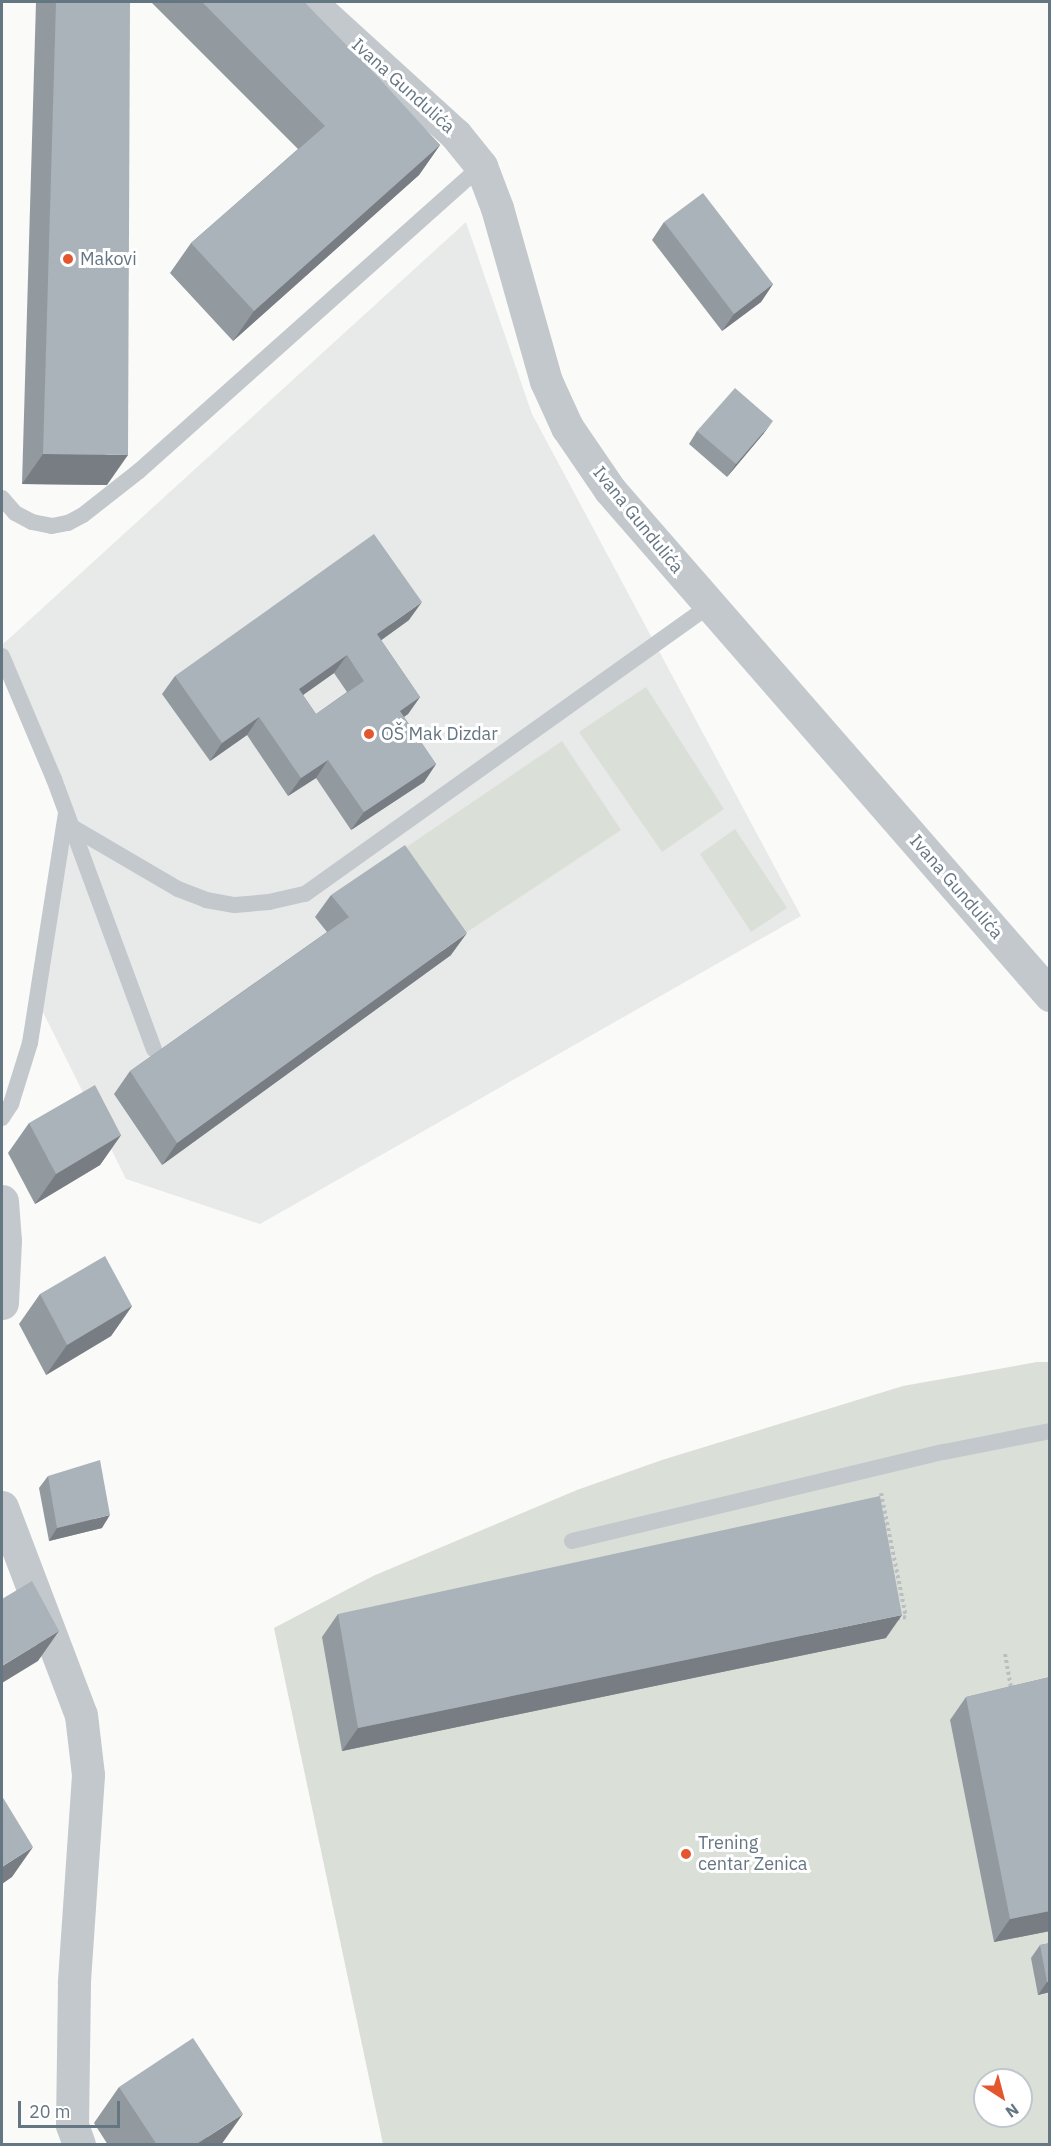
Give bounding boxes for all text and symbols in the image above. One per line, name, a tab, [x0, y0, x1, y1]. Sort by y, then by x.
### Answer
street label: Ivana Gundulića	[347, 34, 459, 138]
place label: Makovi	[80, 248, 137, 270]
marker: Makovi	[61, 252, 75, 266]
street label: Ivana Gundulića	[588, 462, 688, 578]
place label: OŠ Mak Dizdar	[381, 723, 498, 745]
marker: OŠ Mak Dizdar	[362, 727, 376, 741]
street label: Ivana Gundulića	[905, 830, 1007, 944]
place label: Trening centar Zenica	[698, 1833, 807, 1876]
marker: Trening centar Zenica	[679, 1847, 693, 1861]
north arrow	[973, 2068, 1033, 2128]
scale bar	[21, 2089, 123, 2127]
text: N	[1002, 2099, 1023, 2122]
text: 20 m	[29, 2100, 71, 2123]

